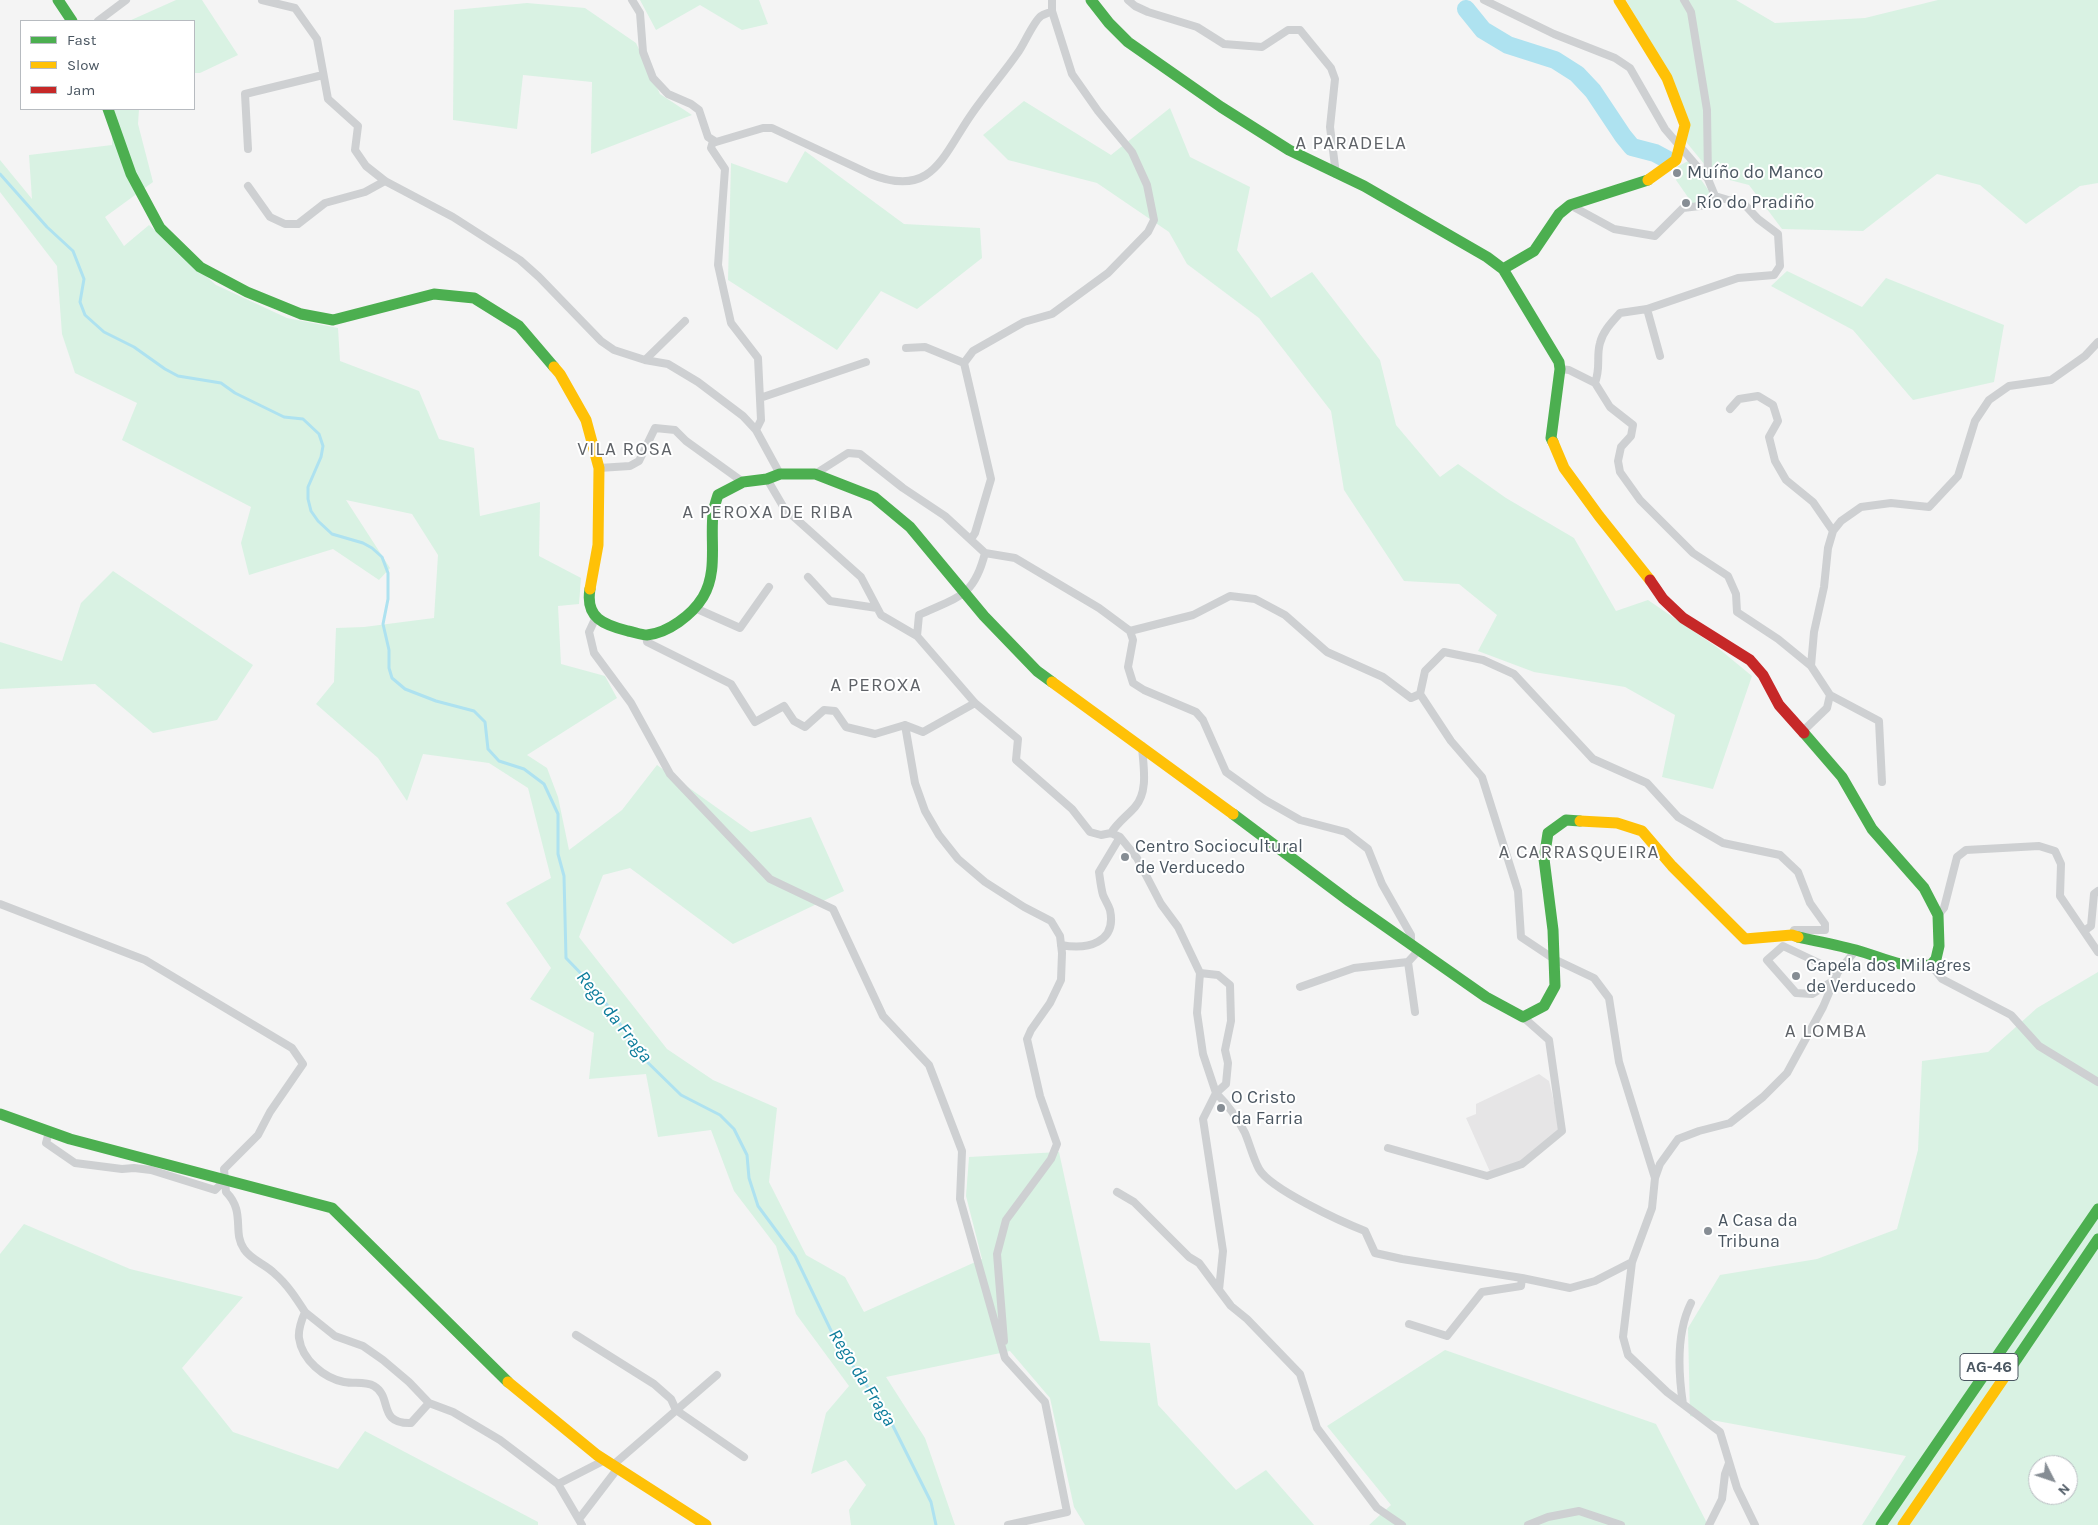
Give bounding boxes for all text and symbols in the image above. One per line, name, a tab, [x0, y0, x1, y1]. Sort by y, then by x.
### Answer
legend	[20, 20, 195, 110]
text: Fast	[67, 31, 96, 49]
text: Slow	[67, 56, 99, 74]
text: Jam	[67, 81, 95, 99]
district label: A PARADELA	[1294, 133, 1408, 155]
place label: Muíño do Manco	[1687, 162, 1823, 184]
marker: Muíño do Manco	[1671, 167, 1683, 179]
place label: Río do Pradiño	[1696, 192, 1814, 214]
marker: Río do Pradiño	[1680, 197, 1692, 209]
district label: VILA ROSA	[576, 439, 674, 461]
district label: A PEROXA DE RIBA	[680, 502, 856, 524]
district label: A PEROXA	[829, 675, 923, 697]
place label: Centro Sociocultural de Verducedo	[1135, 836, 1303, 879]
district label: A CARRASQUEIRA	[1497, 842, 1661, 864]
marker: Centro Sociocultural de Verducedo	[1119, 851, 1131, 863]
place label: Capela dos Milagres de Verducedo	[1806, 955, 1971, 998]
water label: Rego da Fraga	[571, 966, 657, 1068]
marker: Capela dos Milagres de Verducedo	[1790, 970, 1802, 982]
district label: A LOMBA	[1784, 1021, 1868, 1043]
place label: O Cristo da Farria	[1231, 1087, 1303, 1130]
marker: O Cristo da Farria	[1215, 1102, 1227, 1114]
place label: A Casa da Tribuna	[1718, 1210, 1798, 1252]
marker: A Casa da Tribuna	[1702, 1225, 1714, 1237]
water label: Rego da Fraga	[823, 1325, 901, 1431]
road number: AG-46	[1960, 1354, 2018, 1380]
north arrow	[2028, 1455, 2078, 1505]
text: N	[2054, 1480, 2074, 1499]

